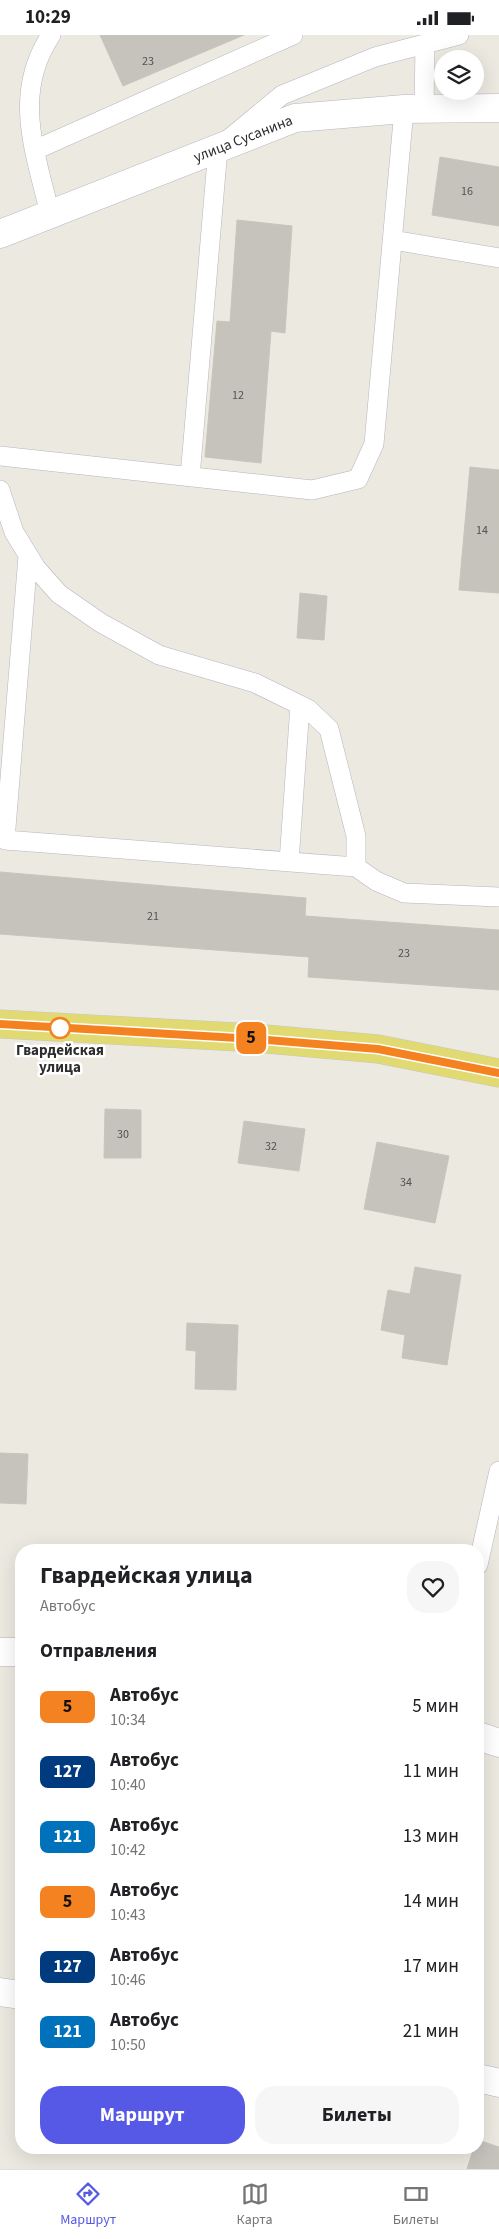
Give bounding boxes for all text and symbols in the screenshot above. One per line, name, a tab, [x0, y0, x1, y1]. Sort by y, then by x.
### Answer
text: 10:29	[25, 4, 71, 31]
map controls	[434, 50, 484, 100]
button: layers	[434, 50, 484, 100]
house number: 23	[142, 53, 154, 70]
street label: улица Сусанина	[190, 110, 296, 167]
house number: 16	[461, 183, 473, 200]
house number: 12	[232, 387, 244, 404]
house number: 14	[476, 522, 488, 539]
house number: 21	[147, 908, 159, 925]
house number: 23	[398, 945, 410, 962]
marker: Гвардейская улица	[49, 1017, 71, 1039]
line badge: 5	[235, 1022, 267, 1054]
text: 5	[246, 1025, 256, 1050]
place label: Гвардейская улица	[16, 1040, 104, 1078]
house number: 30	[117, 1126, 129, 1143]
house number: 32	[265, 1138, 277, 1155]
house number: 34	[400, 1174, 412, 1191]
text: Гвардейская улица	[40, 1558, 253, 1593]
button: heart	[407, 1561, 459, 1613]
text: Автобус	[40, 1595, 96, 1617]
text: Отправления	[40, 1638, 157, 1665]
text: Автобус	[110, 1682, 179, 1709]
text: 5 мин	[412, 1693, 459, 1720]
text: 5	[63, 1694, 72, 1719]
text: 10:34	[110, 1709, 146, 1731]
text: Автобус	[110, 1747, 179, 1774]
text: 11 мин	[403, 1758, 459, 1785]
text: 127	[53, 1759, 82, 1784]
text: 10:40	[110, 1774, 146, 1796]
text: Автобус	[110, 1812, 179, 1839]
text: 13 мин	[403, 1823, 459, 1850]
text: 121	[53, 1824, 82, 1849]
text: 10:42	[110, 1839, 146, 1861]
text: Автобус	[110, 1877, 179, 1904]
text: 14 мин	[403, 1888, 459, 1915]
text: 5	[63, 1889, 72, 1914]
text: 10:43	[110, 1904, 146, 1926]
text: Автобус	[110, 1942, 179, 1969]
text: 17 мин	[403, 1953, 459, 1980]
text: 127	[53, 1954, 82, 1979]
text: 10:46	[110, 1969, 146, 1991]
text: Автобус	[110, 2007, 179, 2034]
text: 21 мин	[403, 2018, 459, 2045]
text: 121	[53, 2019, 82, 2044]
text: 10:50	[110, 2034, 146, 2056]
button: Маршрут	[40, 2086, 245, 2144]
button: Билеты	[255, 2086, 459, 2144]
tab: Маршрут	[60, 2180, 116, 2230]
tab: Карта	[237, 2180, 272, 2230]
tab: Билеты	[393, 2180, 439, 2230]

